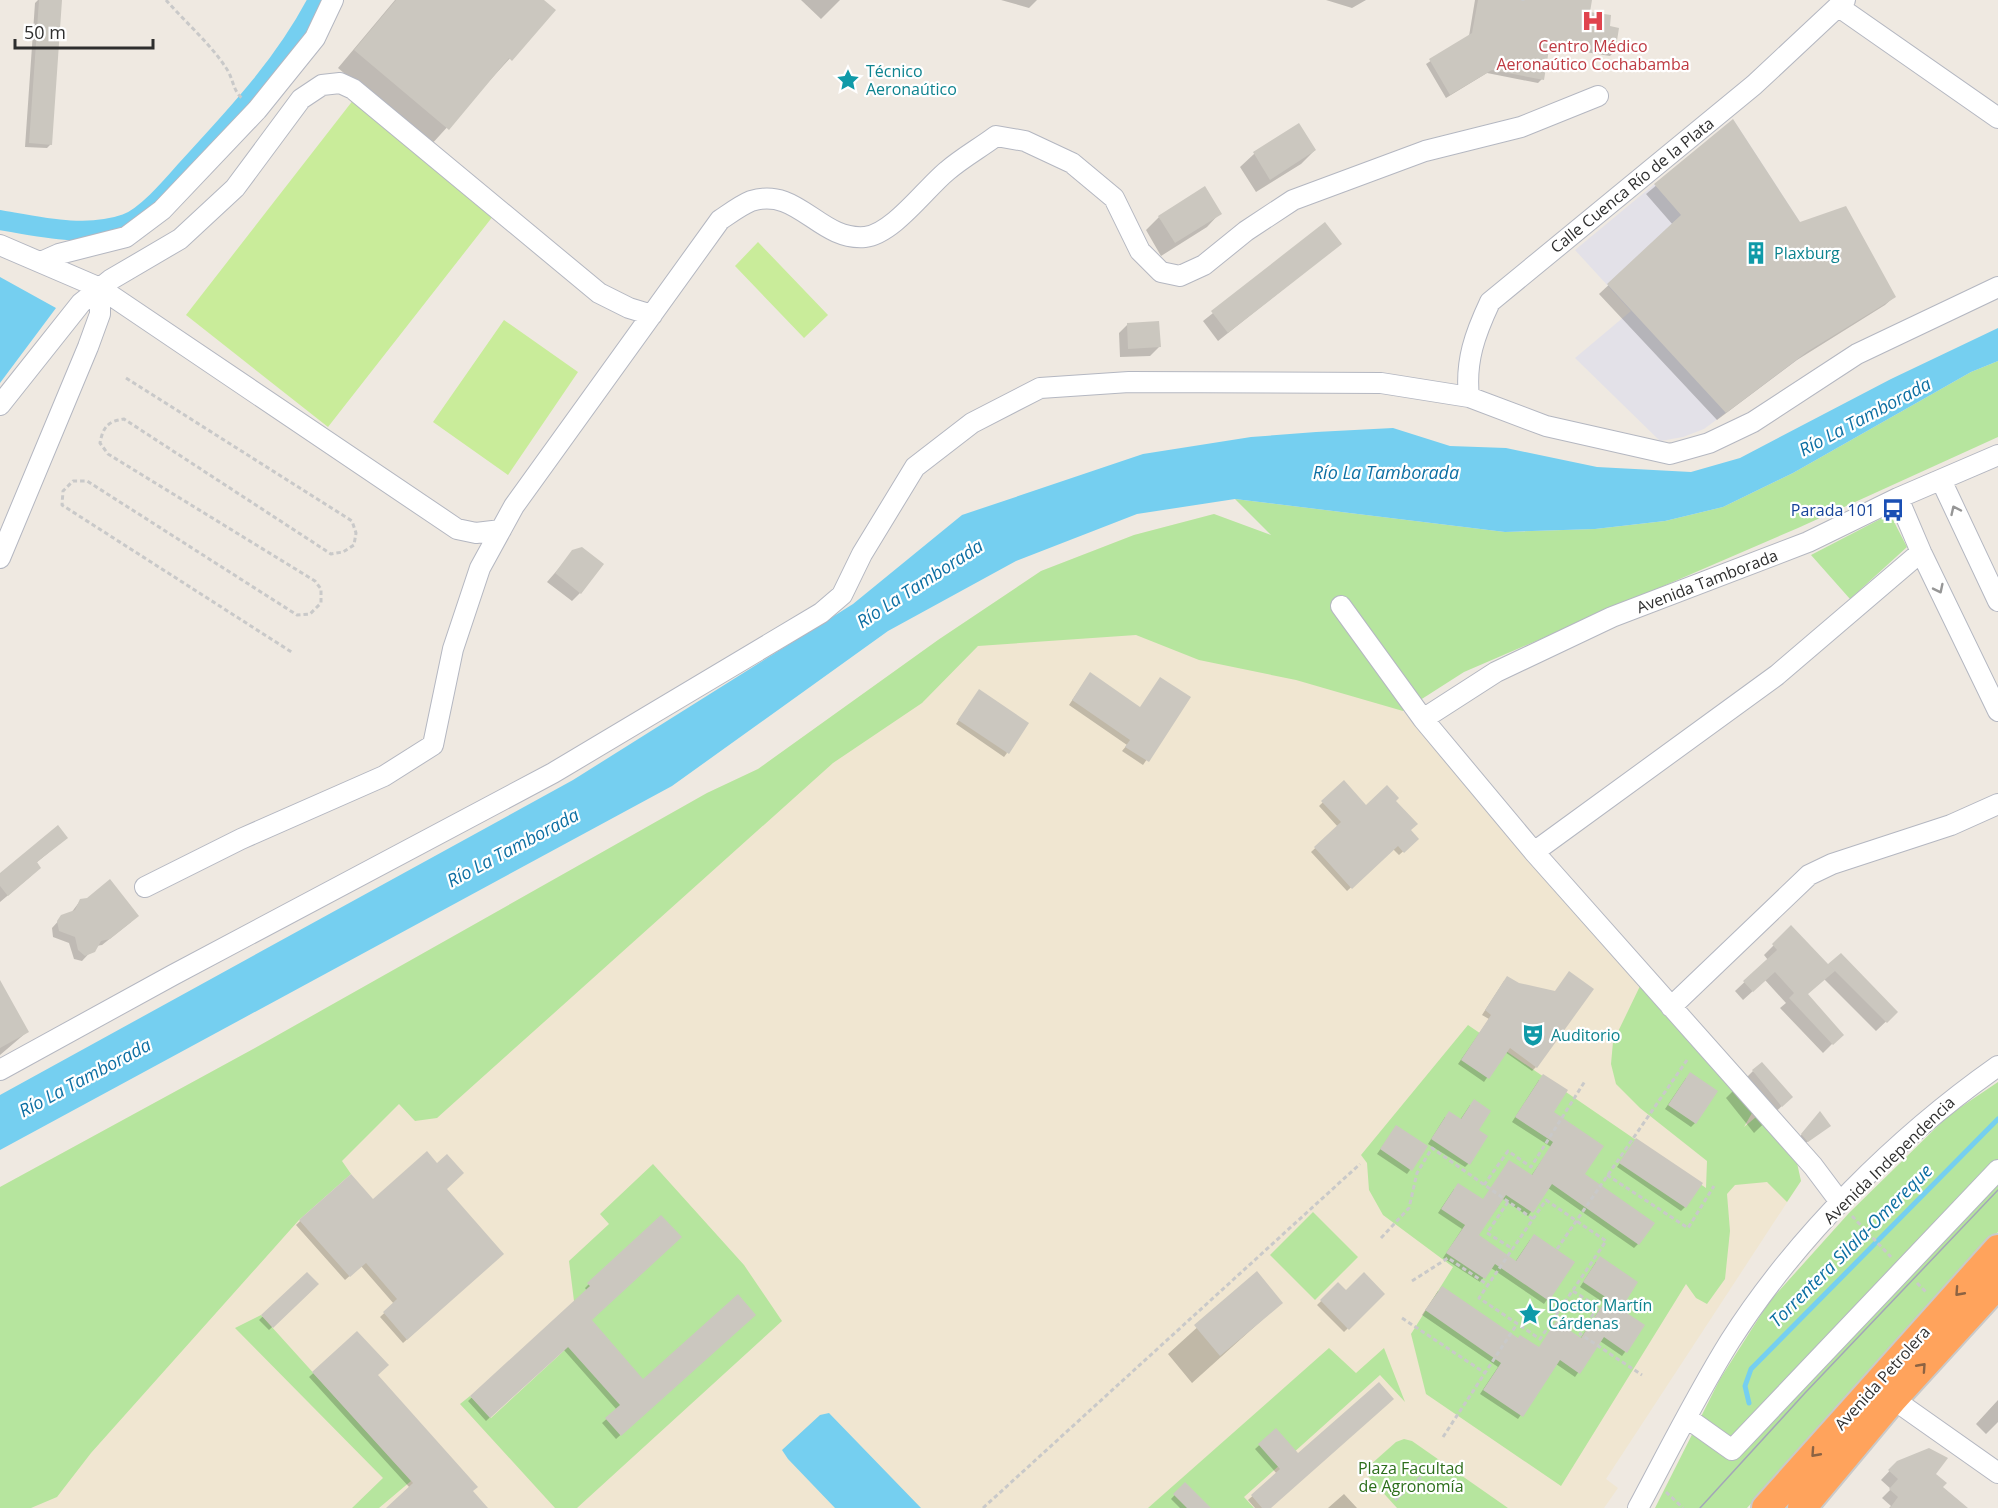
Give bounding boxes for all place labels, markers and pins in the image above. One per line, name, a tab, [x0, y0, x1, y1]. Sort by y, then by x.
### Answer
hospital icon: Centro Médico Aeronaútico Cochabamba	[1580, 8, 1606, 34]
place label: Centro Médico Aeronaútico Cochabamba	[1496, 35, 1690, 75]
place label: Técnico Aeronaútico	[866, 60, 957, 100]
place icon: Técnico Aeronaútico	[835, 67, 861, 93]
building icon: Plaxburg	[1743, 240, 1769, 266]
place label: Plaxburg	[1774, 242, 1840, 264]
bus stop icon: Parada 101	[1880, 497, 1906, 523]
place label: Parada 101	[1791, 499, 1875, 521]
theatre icon: Auditorio	[1520, 1022, 1546, 1048]
place label: Auditorio	[1551, 1024, 1620, 1046]
place label: Doctor Martín Cárdenas	[1548, 1294, 1652, 1334]
place icon: Doctor Martín Cárdenas	[1517, 1301, 1543, 1327]

